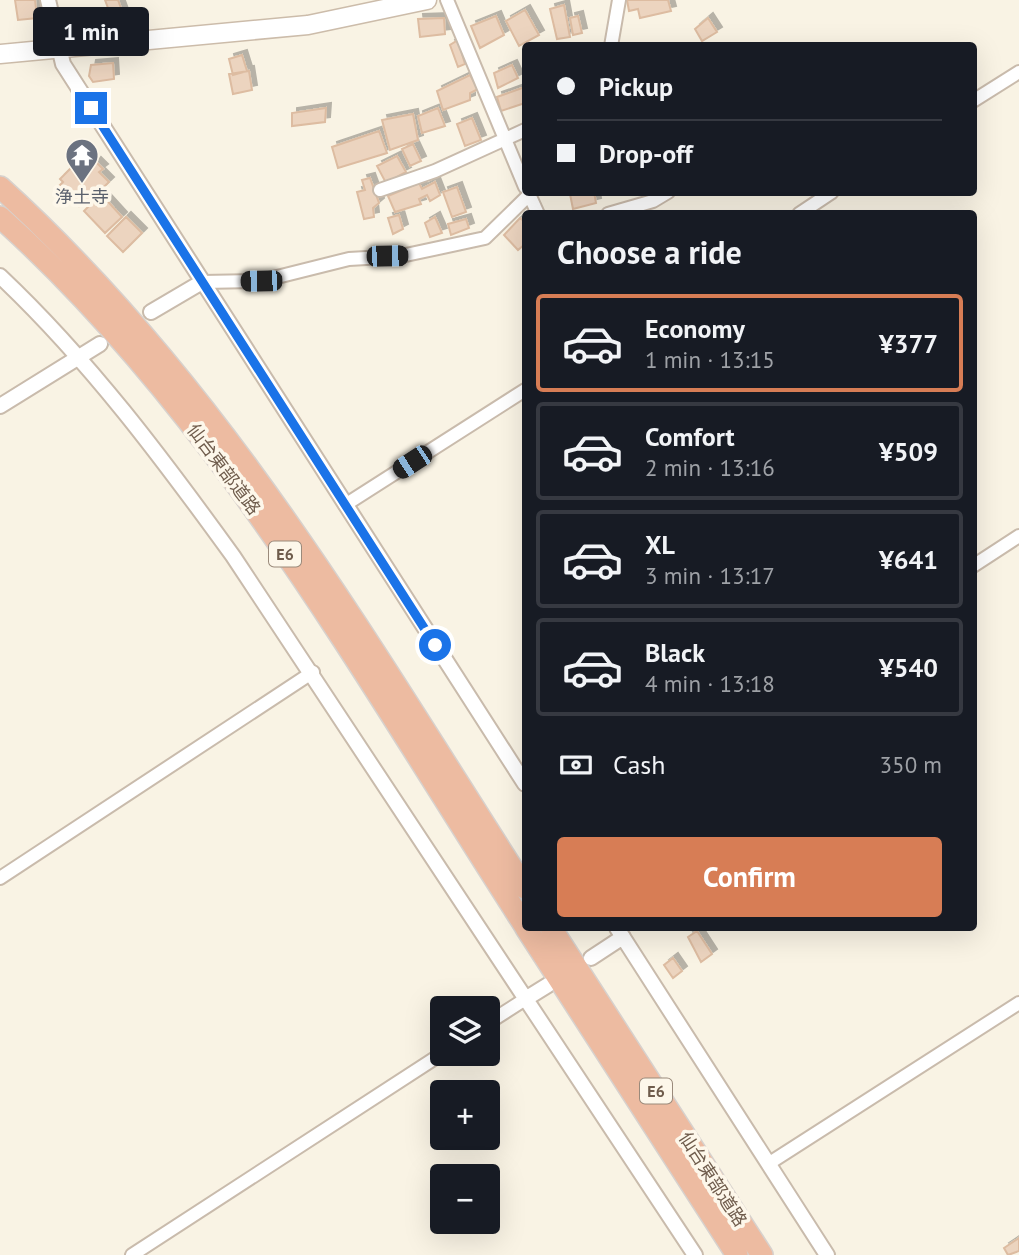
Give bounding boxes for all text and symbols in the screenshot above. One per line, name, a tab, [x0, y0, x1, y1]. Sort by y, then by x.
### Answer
callout: 1 min	[33, 7, 149, 56]
text: 1 min	[63, 17, 119, 46]
text: Pickup	[599, 70, 673, 103]
route end	[75, 92, 107, 124]
temple icon: 浄土寺	[63, 136, 101, 185]
text: Drop-off	[599, 137, 693, 170]
place label: 浄土寺	[55, 185, 109, 208]
text: Choose a ride	[557, 231, 742, 273]
car	[366, 245, 409, 267]
car	[240, 270, 283, 292]
icon: car	[561, 312, 624, 375]
text: Economy	[645, 312, 745, 345]
text: ¥377	[879, 327, 938, 360]
text: 1 min · 13:15	[645, 345, 775, 374]
street label: 仙台東部道路	[182, 419, 266, 519]
icon: car	[561, 420, 624, 483]
text: Comfort	[645, 420, 735, 453]
text: ¥509	[879, 435, 938, 468]
car	[389, 442, 436, 482]
text: 2 min · 13:16	[645, 453, 775, 482]
icon: car	[561, 528, 624, 591]
text: XL	[645, 528, 675, 561]
road number: E6	[269, 541, 301, 566]
text: ¥641	[879, 543, 938, 576]
text: 3 min · 13:17	[645, 561, 775, 590]
route start	[419, 629, 451, 661]
icon: car	[561, 636, 624, 699]
text: Black	[645, 636, 705, 669]
text: ¥540	[879, 651, 938, 684]
text: 4 min · 13:18	[645, 669, 775, 698]
icon: cash	[557, 746, 595, 784]
text: Cash	[613, 748, 665, 781]
text: 350 m	[880, 750, 942, 779]
button: Confirm	[557, 837, 942, 917]
map controls	[430, 996, 500, 1234]
button: layers	[430, 996, 500, 1066]
road number: E6	[640, 1078, 672, 1104]
button: +	[430, 1080, 500, 1150]
street label: 仙台東部道路	[674, 1127, 752, 1231]
button: −	[430, 1164, 500, 1234]

